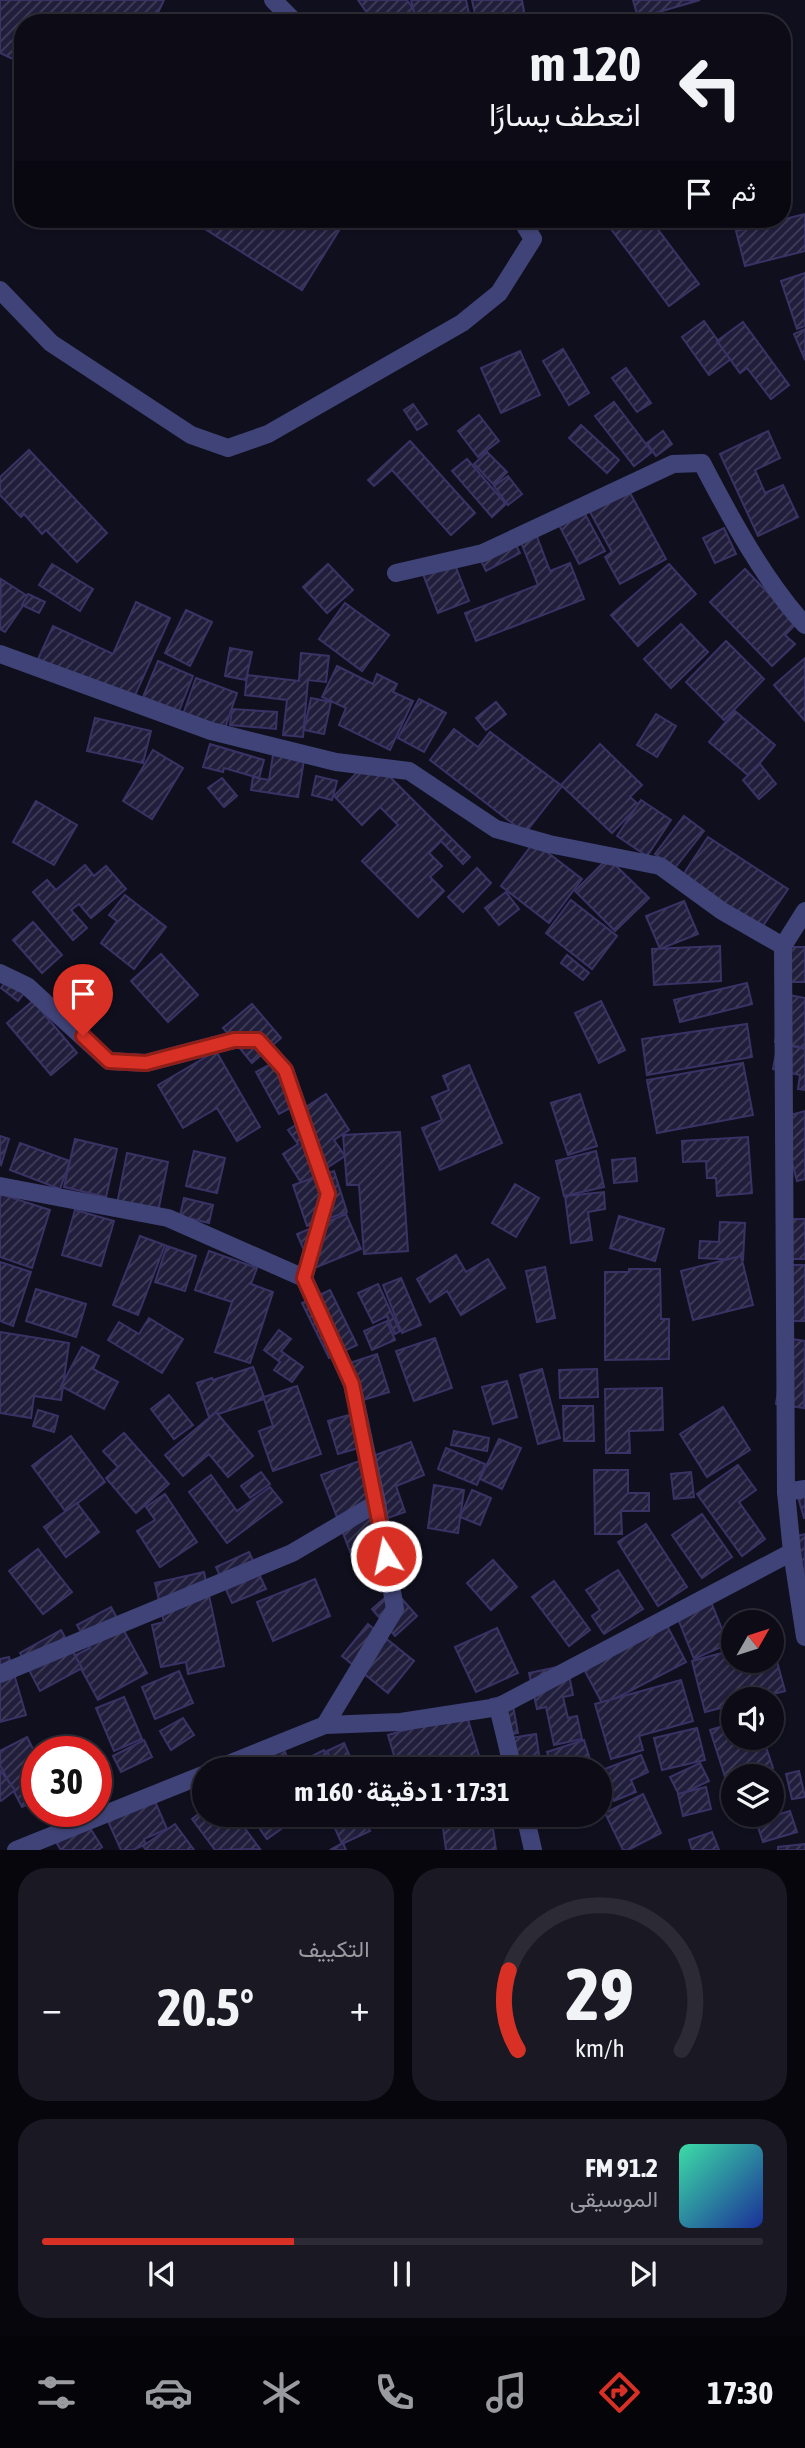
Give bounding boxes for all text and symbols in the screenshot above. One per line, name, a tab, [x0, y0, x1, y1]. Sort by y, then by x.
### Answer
text: 120 m	[530, 35, 641, 91]
icon: left	[665, 42, 756, 133]
text: انعطف يسارًا	[489, 96, 641, 133]
icon: arrive	[680, 175, 718, 213]
text: ثم	[732, 177, 756, 207]
pin	[53, 964, 113, 1036]
icon: arrive	[64, 975, 102, 1013]
position arrow	[349, 1519, 423, 1593]
north arrow	[721, 1610, 784, 1673]
map controls	[721, 1610, 784, 1827]
button: sound	[721, 1687, 784, 1750]
speed limit sign: 30	[21, 1736, 112, 1827]
button: layers	[721, 1764, 784, 1827]
text: 17:31 · 1 دقيقة · 160 m	[295, 1777, 509, 1807]
text: التكييف	[298, 1936, 370, 1962]
text: 29	[565, 1953, 633, 2036]
text: 20.5°	[157, 1977, 254, 2037]
text: −	[42, 1986, 62, 2029]
text: +	[350, 1986, 370, 2029]
text: km/h	[574, 2034, 624, 2062]
text: 91.2 FM	[585, 2153, 658, 2183]
text: الموسيقى	[570, 2186, 658, 2212]
icon: previous	[143, 2255, 181, 2293]
icon: pause	[383, 2255, 421, 2293]
icon: next	[624, 2255, 662, 2293]
icon: filters	[32, 2368, 81, 2417]
icon: car	[144, 2368, 193, 2417]
icon: climate	[257, 2368, 306, 2417]
icon: phone	[370, 2368, 419, 2417]
icon: music	[482, 2368, 531, 2417]
icon: directions	[595, 2368, 644, 2417]
text: 17:30	[707, 2374, 773, 2411]

